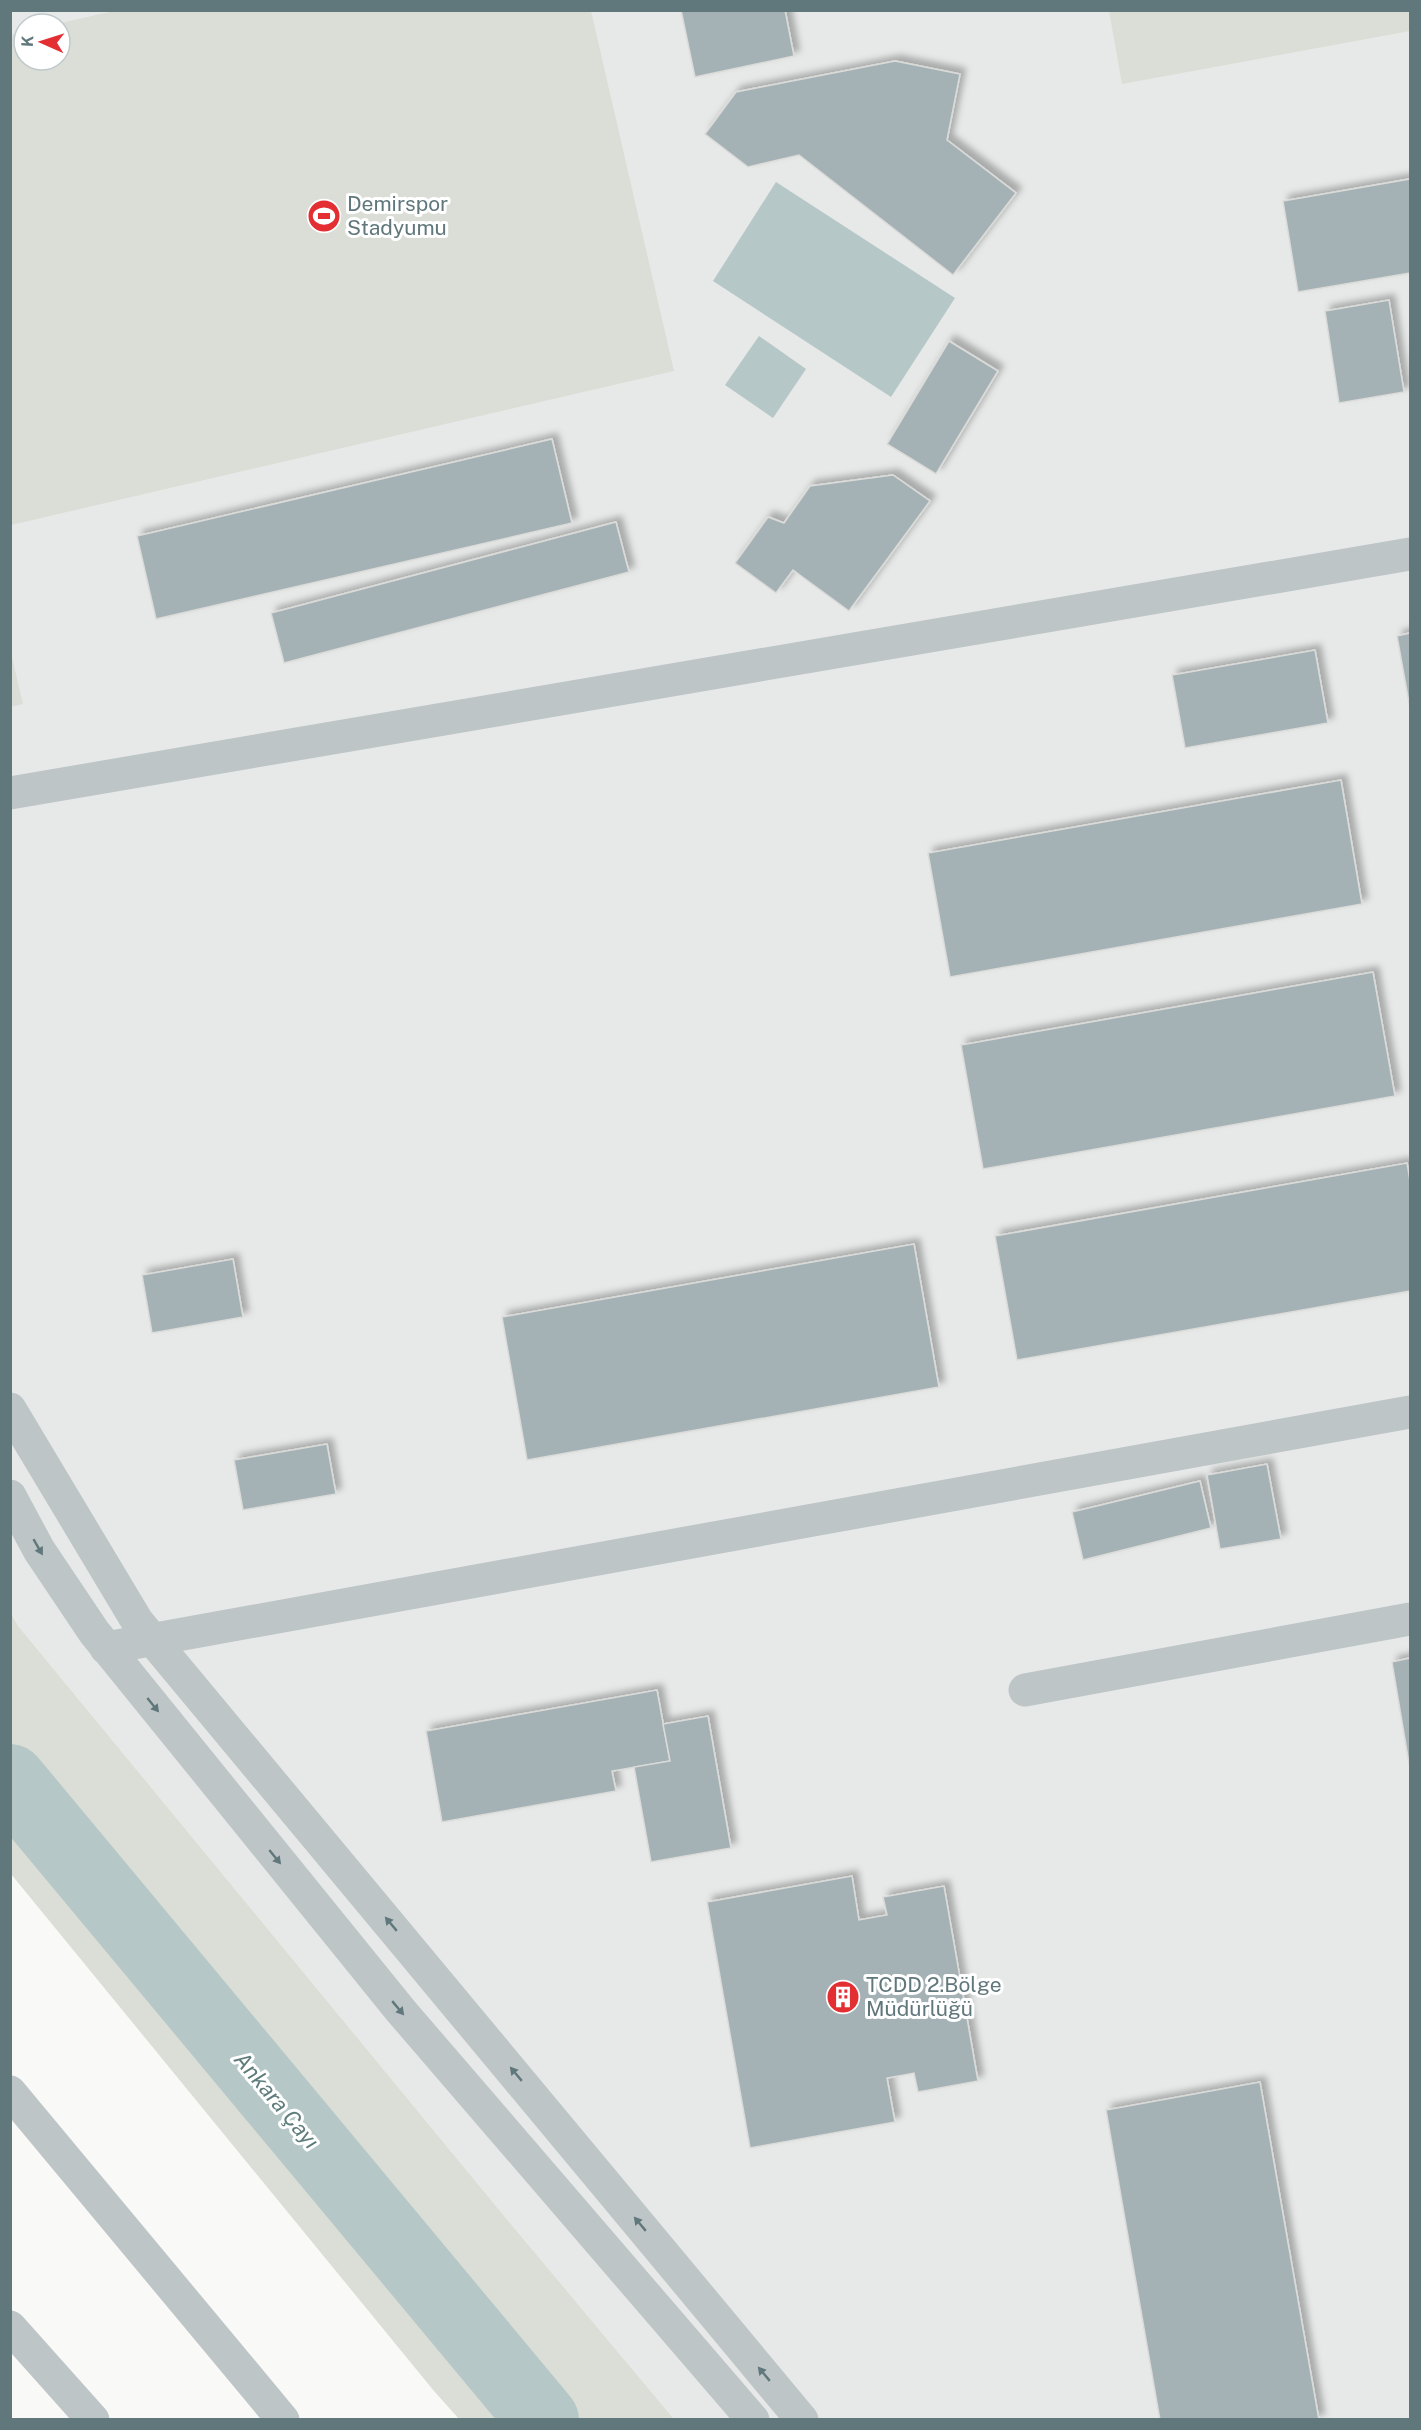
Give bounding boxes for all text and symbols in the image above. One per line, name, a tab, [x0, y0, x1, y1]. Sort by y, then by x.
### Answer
north arrow	[12, 12, 72, 72]
text: K	[18, 34, 37, 47]
place label: Demirspor Stadyumu	[347, 191, 448, 240]
sports icon: Demirspor Stadyumu	[306, 198, 342, 234]
one-way arrow	[33, 1539, 44, 1555]
one-way arrow	[146, 1697, 159, 1713]
one-way arrow	[269, 1849, 281, 1864]
one-way arrow	[385, 1917, 398, 1932]
place label: TCDD 2.Bölge Müdürlüğü	[866, 1972, 1002, 2021]
building icon: TCDD 2.Bölge Müdürlüğü	[825, 1979, 861, 2015]
one-way arrow	[392, 2000, 405, 2016]
water label: Ankara Çayı	[229, 2046, 325, 2154]
one-way arrow	[510, 2067, 523, 2082]
one-way arrow	[634, 2217, 647, 2232]
one-way arrow	[759, 2367, 771, 2382]

